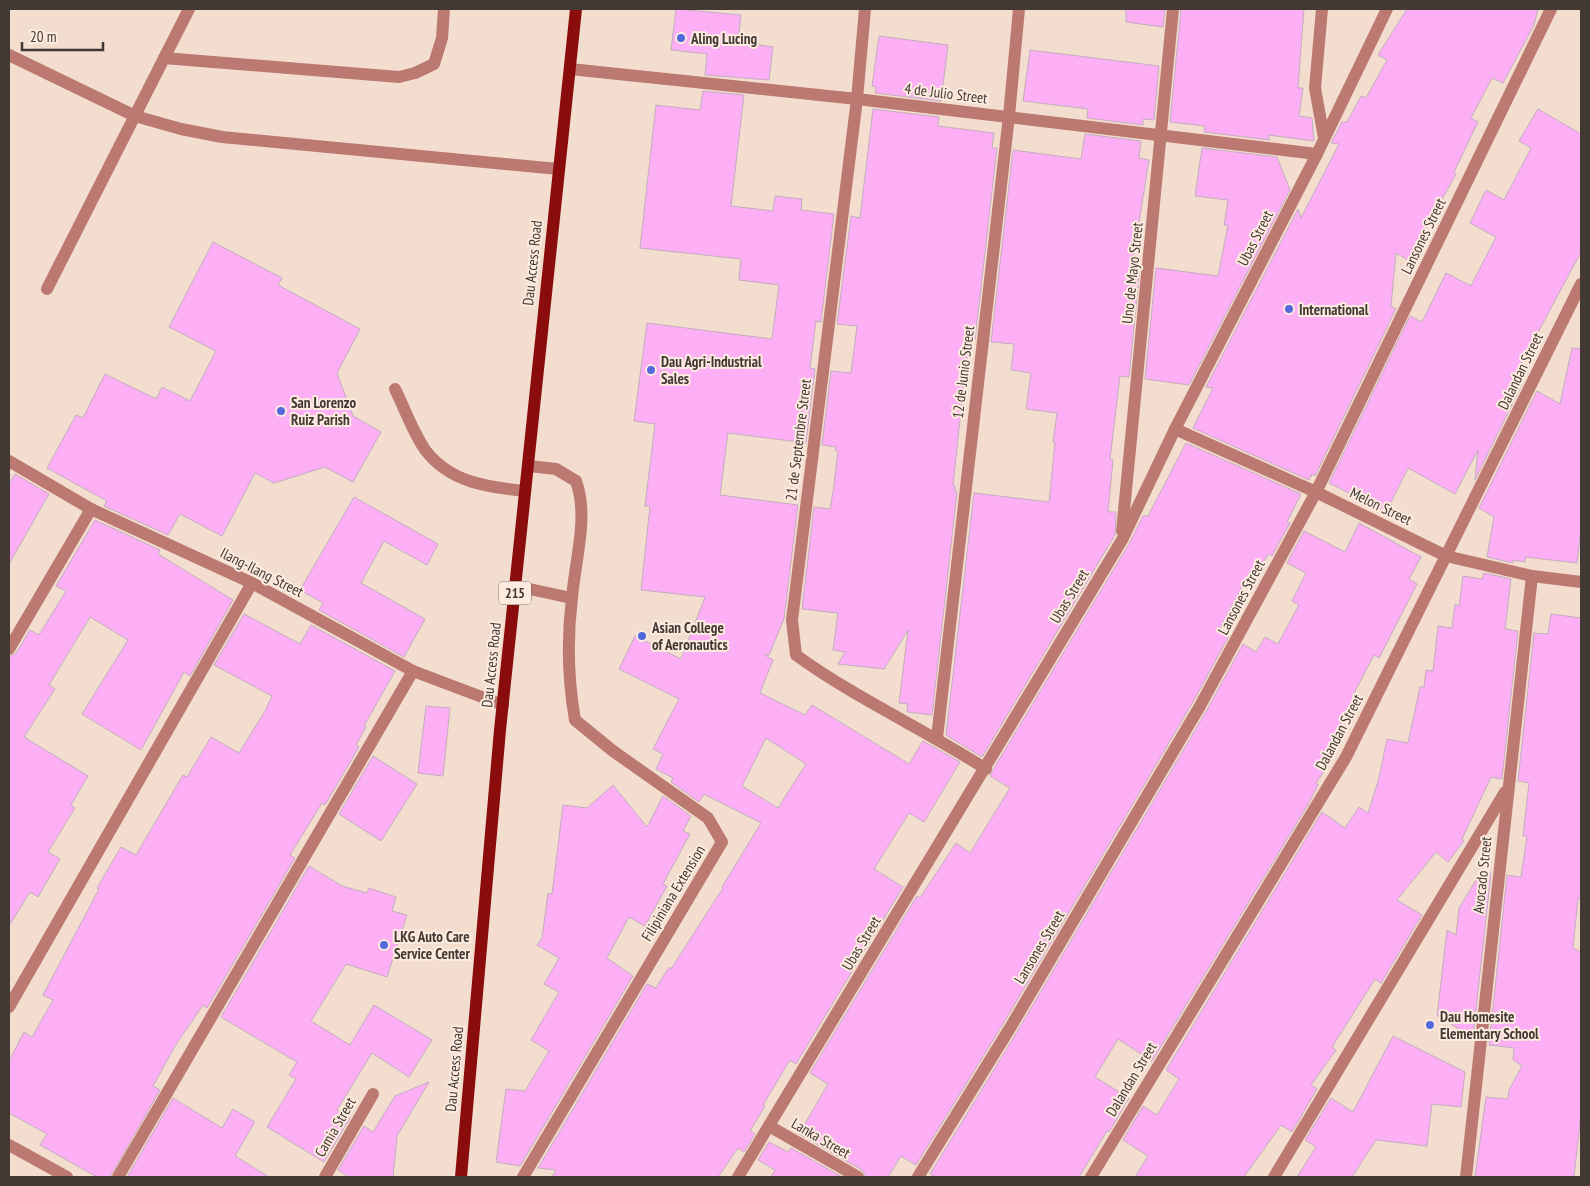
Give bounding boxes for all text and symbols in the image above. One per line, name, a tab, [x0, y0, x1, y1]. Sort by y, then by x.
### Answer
scale bar	[22, 20, 104, 52]
text: 20 m	[30, 27, 56, 46]
place label: Aling Lucing	[690, 29, 757, 48]
marker: Aling Lucing	[675, 32, 687, 44]
street label: 4 de Julio Street	[903, 78, 989, 108]
street label: Lansones Street	[1396, 195, 1450, 277]
street label: Ubas Street	[1233, 207, 1277, 269]
street label: Dau Access Road	[518, 220, 546, 306]
street label: Uno de Mayo Street	[1117, 221, 1147, 325]
place label: International	[1299, 300, 1369, 319]
marker: International	[1283, 303, 1295, 315]
street label: 12 de Junio Street	[948, 325, 978, 419]
street label: Dalandan Street	[1493, 329, 1547, 413]
place label: Dau Agri-Industrial Sales	[661, 352, 762, 388]
marker: Dau Agri-Industrial Sales	[645, 364, 657, 376]
street label: 21 de Septembre Street	[781, 378, 815, 502]
place label: San Lorenzo Ruiz Parish	[291, 393, 356, 429]
marker: San Lorenzo Ruiz Parish	[275, 405, 287, 417]
street label: Melon Street	[1347, 483, 1415, 529]
street label: Ilang-Ilang Street	[217, 543, 307, 601]
street label: Lansones Street	[1213, 556, 1269, 638]
street label: Ubas Street	[1045, 566, 1093, 626]
road number: 215	[499, 582, 531, 604]
place label: Asian College of Aeronautics	[651, 618, 728, 654]
street label: Dau Access Road	[477, 622, 505, 708]
marker: Asian College of Aeronautics	[636, 630, 648, 642]
street label: Dalandan Street	[1311, 691, 1367, 773]
street label: Avocado Street	[1469, 835, 1495, 915]
street label: Filipiniana Extension	[637, 842, 709, 944]
street label: Lansones Street	[1010, 907, 1068, 987]
street label: Ubas Street	[837, 913, 885, 973]
place label: LKG Auto Care Service Center	[394, 927, 470, 963]
marker: LKG Auto Care Service Center	[378, 939, 390, 951]
place label: Dau Homesite Elementary School	[1440, 1007, 1539, 1043]
marker: Dau Homesite Elementary School	[1424, 1019, 1436, 1031]
street label: Dau Access Road	[441, 1026, 467, 1112]
street label: Dalandan Street	[1101, 1038, 1161, 1120]
street label: Camia Street	[310, 1094, 360, 1160]
street label: Lanka Street	[788, 1114, 854, 1162]

